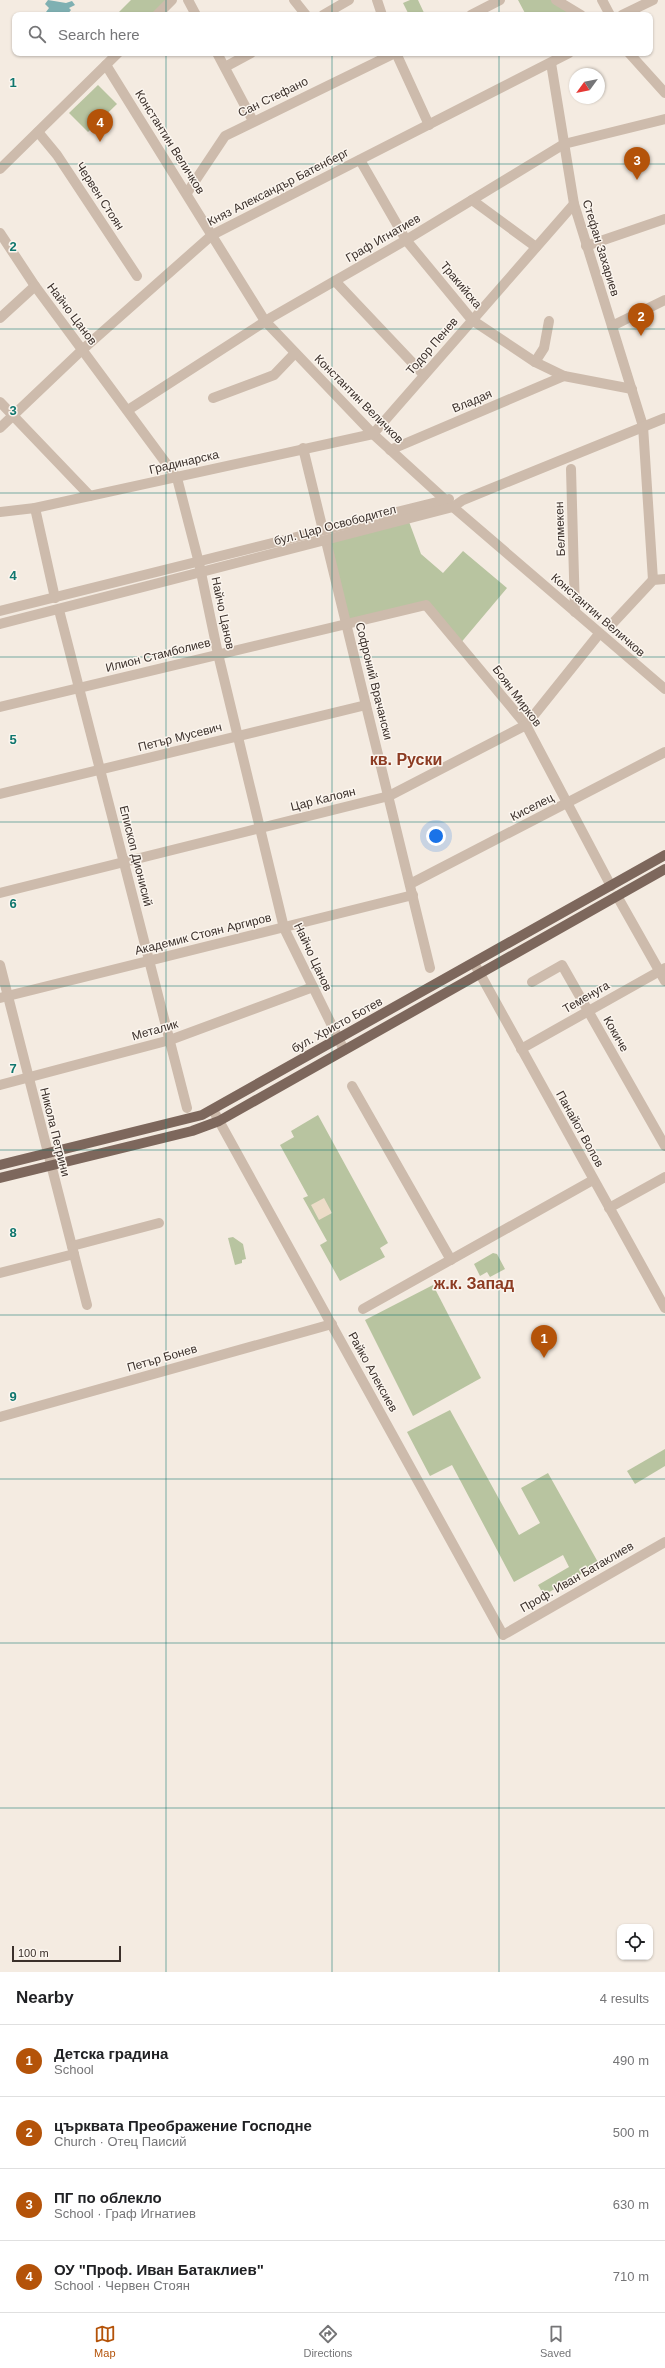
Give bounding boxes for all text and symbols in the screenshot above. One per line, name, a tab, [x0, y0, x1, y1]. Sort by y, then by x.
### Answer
search box	[12, 12, 653, 56]
icon: search	[26, 23, 48, 45]
text: Search here	[58, 26, 140, 43]
north arrow	[569, 68, 605, 104]
street label: Сан Стефано	[236, 74, 311, 120]
text: 1	[9, 75, 17, 90]
street label: Константин Величков	[132, 87, 208, 197]
pin: 4	[87, 109, 113, 142]
street label: Княз Александър Батенберг	[205, 145, 352, 229]
pin: 3	[624, 147, 650, 180]
street label: Червен Стоян	[73, 159, 127, 233]
street label: Стефан Захариев	[580, 198, 622, 298]
street label: Граф Игнатиев	[343, 211, 423, 265]
text: 2	[9, 239, 17, 254]
street label: Тракийска	[437, 259, 485, 312]
street label: Найчо Цанов	[44, 280, 100, 348]
pin: 2	[628, 303, 654, 336]
street label: Тодор Пенев	[403, 314, 461, 378]
street label: Константин Величков	[312, 352, 406, 446]
street label: Владая	[450, 386, 494, 416]
text: 3	[9, 403, 17, 418]
street label: Градинарска	[148, 447, 220, 477]
street label: Белмекен	[552, 501, 568, 557]
street label: бул. Цар Освободител	[272, 502, 398, 548]
text: 4	[9, 568, 17, 583]
street label: Константин Величков	[548, 570, 648, 660]
street label: Найчо Цанов	[208, 575, 238, 651]
street label: Софроний Врачански	[353, 621, 395, 741]
street label: Илион Стамболиев	[104, 635, 212, 675]
street label: Боян Мирков	[489, 663, 545, 729]
street label: Петър Мусевич	[137, 720, 223, 754]
text: 5	[9, 732, 17, 747]
district label: кв. Руски	[370, 751, 442, 768]
street label: Цар Калоян	[289, 784, 357, 814]
street label: Киселец	[508, 790, 556, 824]
street label: Епископ Дионисий	[117, 804, 155, 908]
your location	[426, 826, 446, 846]
text: 6	[9, 896, 17, 911]
street label: Академик Стоян Аргиров	[133, 910, 273, 958]
street label: Найчо Цанов	[291, 921, 335, 993]
street label: Теменуга	[560, 978, 612, 1016]
street label: бул. Христо Ботев	[289, 994, 385, 1056]
street label: Кокиче	[600, 1014, 632, 1054]
street label: Металик	[130, 1017, 180, 1043]
text: 7	[9, 1061, 17, 1076]
street label: Никола Петрини	[37, 1086, 73, 1178]
street label: Панайот Волов	[553, 1088, 607, 1170]
text: 8	[9, 1225, 17, 1240]
district label: ж.к. Запад	[433, 1275, 514, 1292]
pin: 1	[531, 1325, 557, 1358]
street label: Райко Алексиев	[345, 1330, 401, 1414]
street label: Петър Бонев	[125, 1341, 199, 1375]
text: 9	[9, 1389, 17, 1404]
street label: Проф. Иван Батаклиев	[518, 1539, 636, 1615]
map controls	[617, 1924, 653, 1960]
button: locate	[617, 1924, 653, 1960]
scale bar	[12, 1944, 121, 1963]
text: 100 m	[18, 1947, 49, 1959]
text: Nearby	[16, 1988, 74, 2007]
text: 4 results	[600, 1991, 649, 2006]
text: Детска градина	[54, 2045, 168, 2062]
text: 1	[25, 2053, 33, 2068]
text: 490 m	[613, 2053, 649, 2068]
text: School	[54, 2062, 94, 2077]
text: църквата Преображение Господне	[54, 2117, 312, 2134]
text: 2	[25, 2125, 33, 2140]
text: 500 m	[613, 2125, 649, 2140]
text: Church · Отец Паисий	[54, 2134, 187, 2149]
text: ПГ по облекло	[54, 2189, 162, 2206]
text: 3	[25, 2197, 33, 2212]
text: 630 m	[613, 2197, 649, 2212]
text: School · Граф Игнатиев	[54, 2206, 196, 2221]
text: ОУ "Проф. Иван Батаклиев"	[54, 2261, 264, 2278]
text: 4	[25, 2269, 33, 2284]
text: 710 m	[613, 2269, 649, 2284]
text: School · Червен Стоян	[54, 2278, 190, 2293]
tab: Map	[94, 2323, 116, 2359]
tab: Directions	[303, 2323, 352, 2359]
tab: Saved	[540, 2323, 571, 2359]

